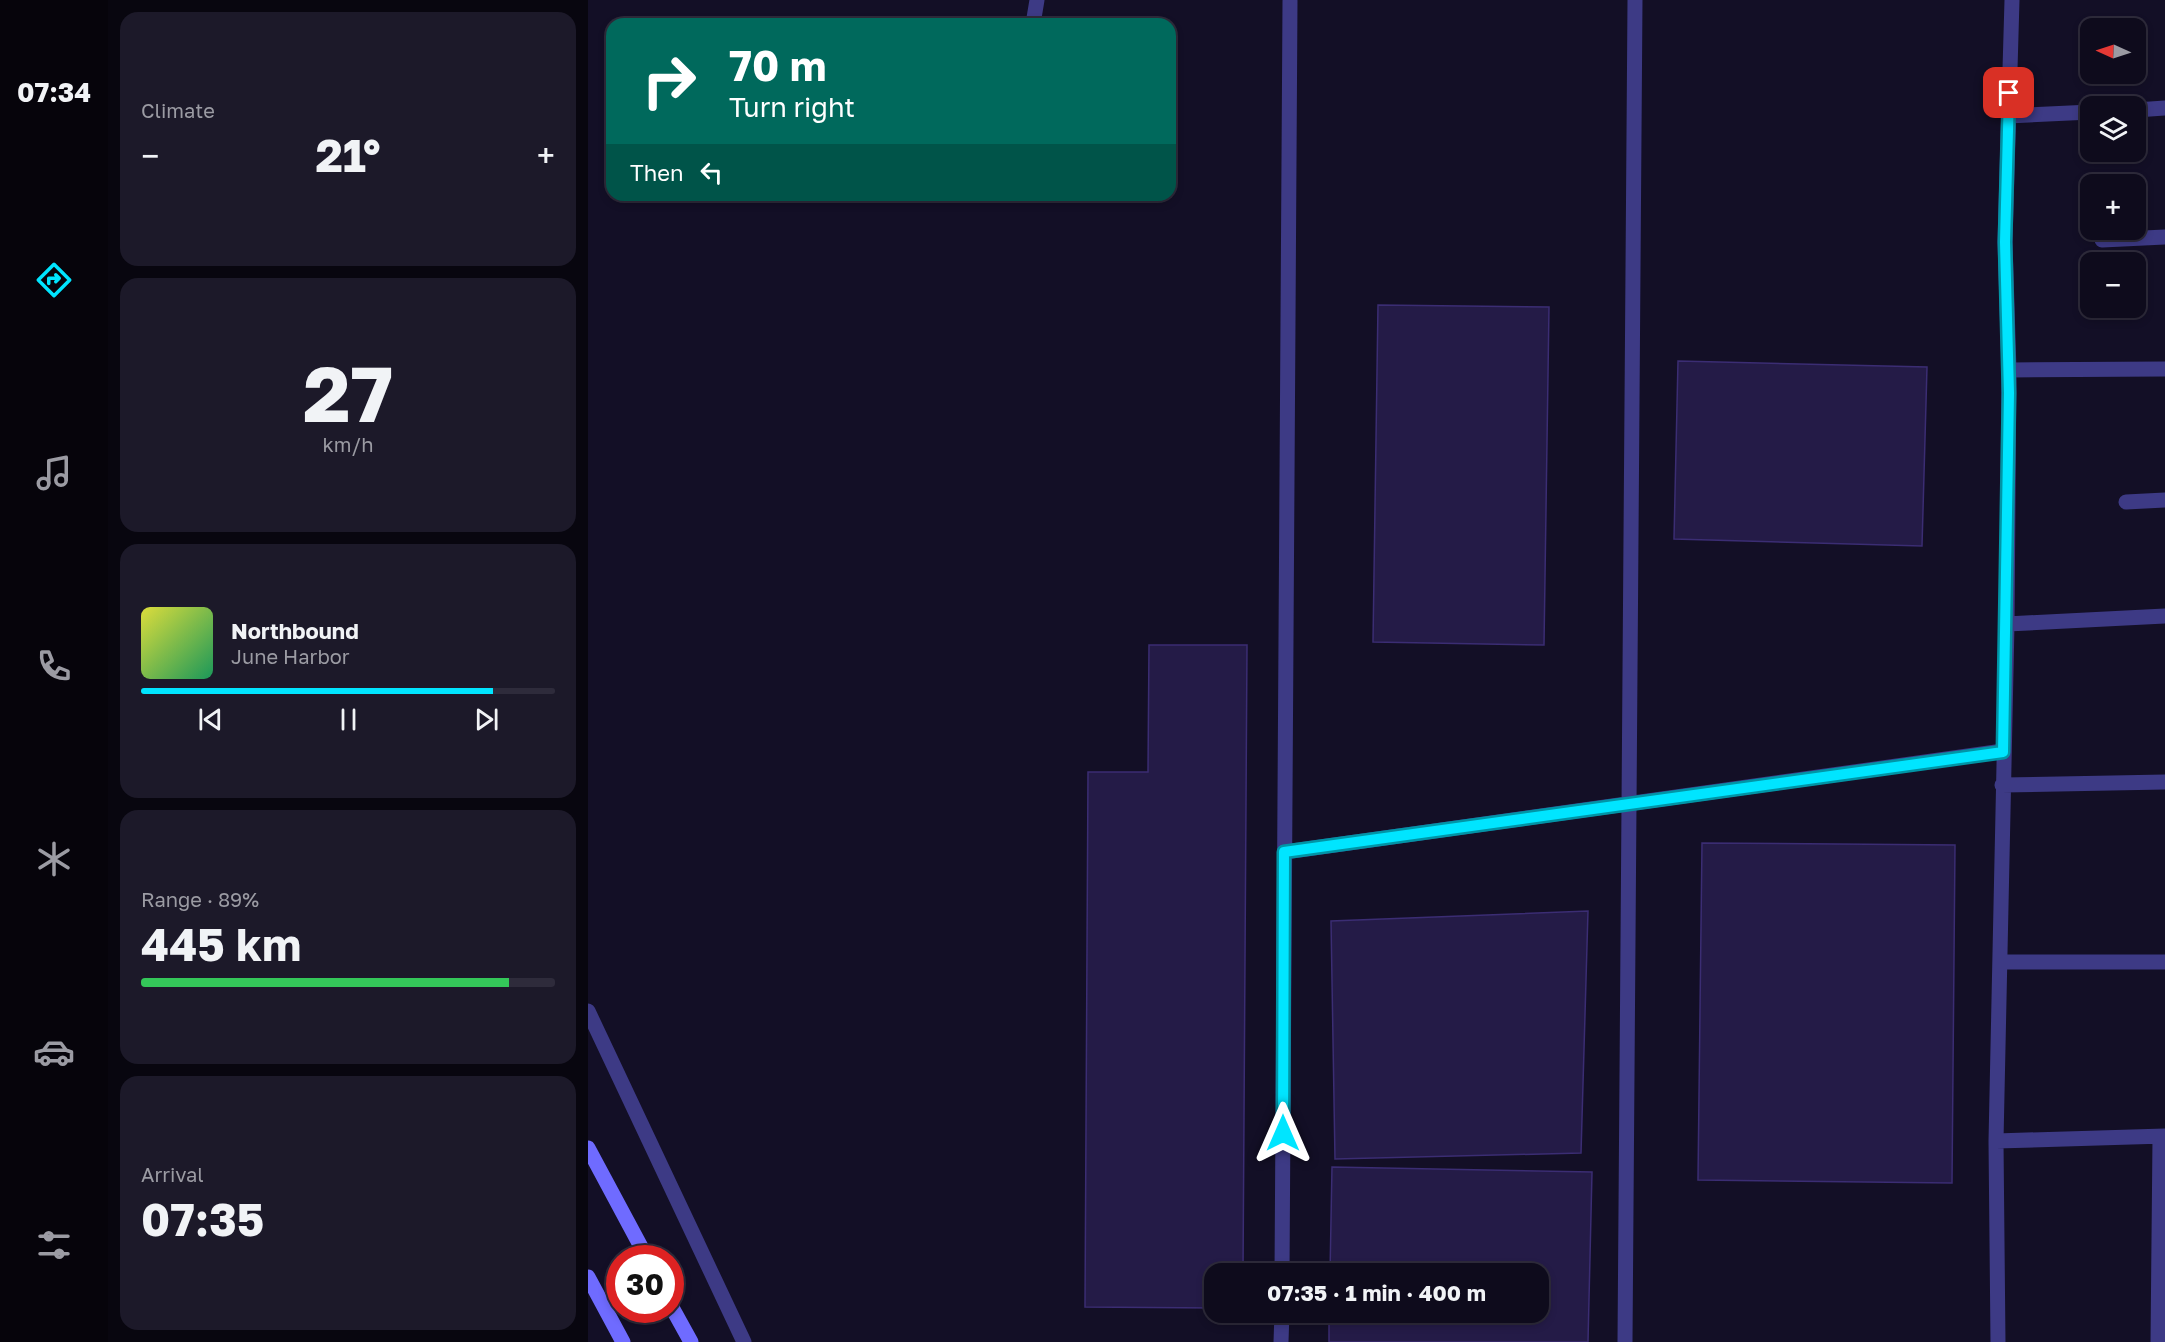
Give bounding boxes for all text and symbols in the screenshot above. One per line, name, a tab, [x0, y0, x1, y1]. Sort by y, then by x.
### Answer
north arrow	[2080, 18, 2146, 84]
map controls	[2080, 18, 2146, 318]
text: 70 m	[729, 40, 826, 90]
icon: right	[630, 42, 708, 120]
pin	[1983, 67, 2034, 118]
text: 07:34	[17, 76, 91, 108]
icon: arrive	[1992, 76, 2025, 109]
text: Turn right	[729, 91, 855, 123]
button: layers	[2080, 96, 2146, 162]
text: Climate	[141, 98, 215, 122]
text: 21°	[315, 128, 381, 182]
text: −	[141, 136, 159, 175]
text: +	[537, 136, 555, 175]
icon: left	[695, 156, 728, 189]
text: Then	[630, 159, 683, 186]
button: +	[2080, 174, 2146, 240]
button: −	[2080, 252, 2146, 318]
icon: directions	[33, 259, 75, 301]
text: 27	[303, 346, 393, 439]
text: km/h	[323, 432, 373, 456]
icon: music	[33, 452, 75, 494]
text: Northbound	[231, 617, 359, 644]
text: June Harbor	[231, 644, 350, 668]
icon: phone	[33, 645, 75, 687]
icon: previous	[194, 703, 227, 736]
icon: pause	[332, 703, 365, 736]
icon: next	[470, 703, 503, 736]
icon: climate	[33, 838, 75, 880]
text: Range · 89%	[141, 887, 259, 911]
text: 445 km	[141, 917, 301, 971]
icon: car	[33, 1031, 75, 1073]
position arrow	[1251, 1101, 1315, 1165]
text: Arrival	[141, 1162, 204, 1186]
text: 07:35	[141, 1192, 264, 1246]
icon: filters	[33, 1224, 75, 1266]
speed limit sign: 30	[606, 1245, 684, 1323]
text: 07:35 · 1 min · 400 m	[1267, 1279, 1486, 1306]

